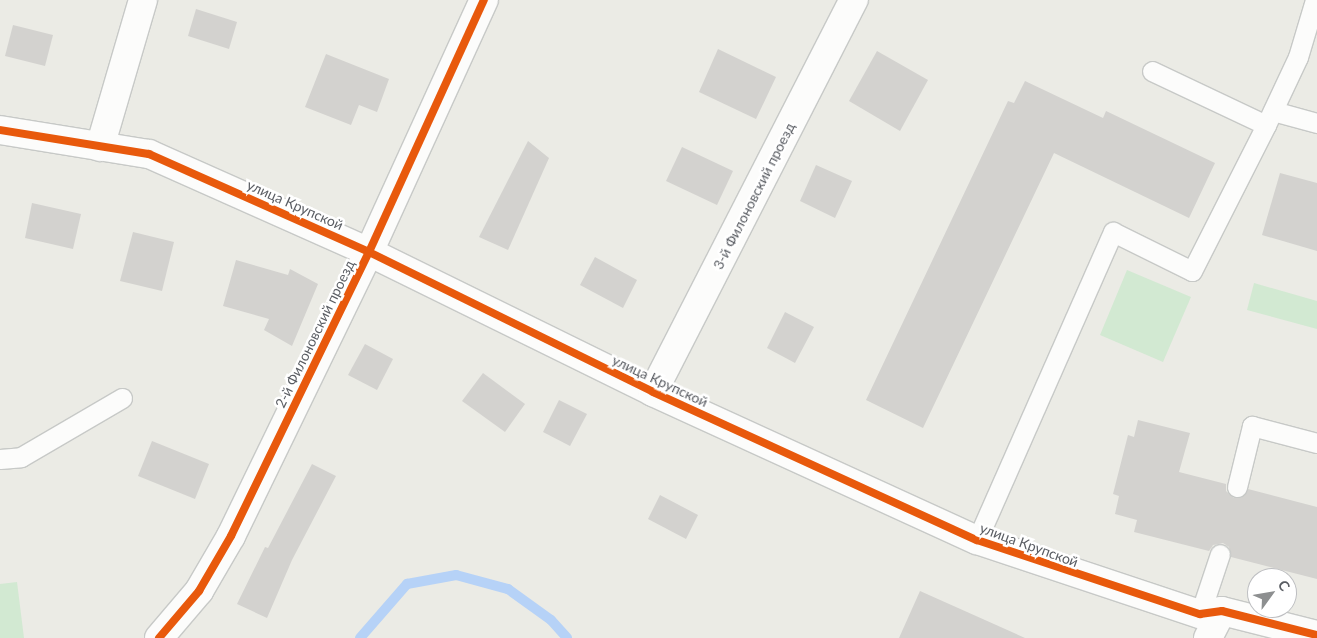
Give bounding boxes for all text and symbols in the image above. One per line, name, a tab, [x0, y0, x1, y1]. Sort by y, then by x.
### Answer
street label: 3-й Филоновский проезд	[710, 120, 798, 272]
street label: улица Крупской	[244, 176, 346, 234]
street label: 2-й Филоновский проезд	[272, 257, 358, 411]
street label: улица Крупской	[610, 352, 710, 410]
street label: улица Крупской	[977, 519, 1081, 571]
north arrow	[1247, 568, 1297, 618]
text: С	[1275, 577, 1294, 594]

